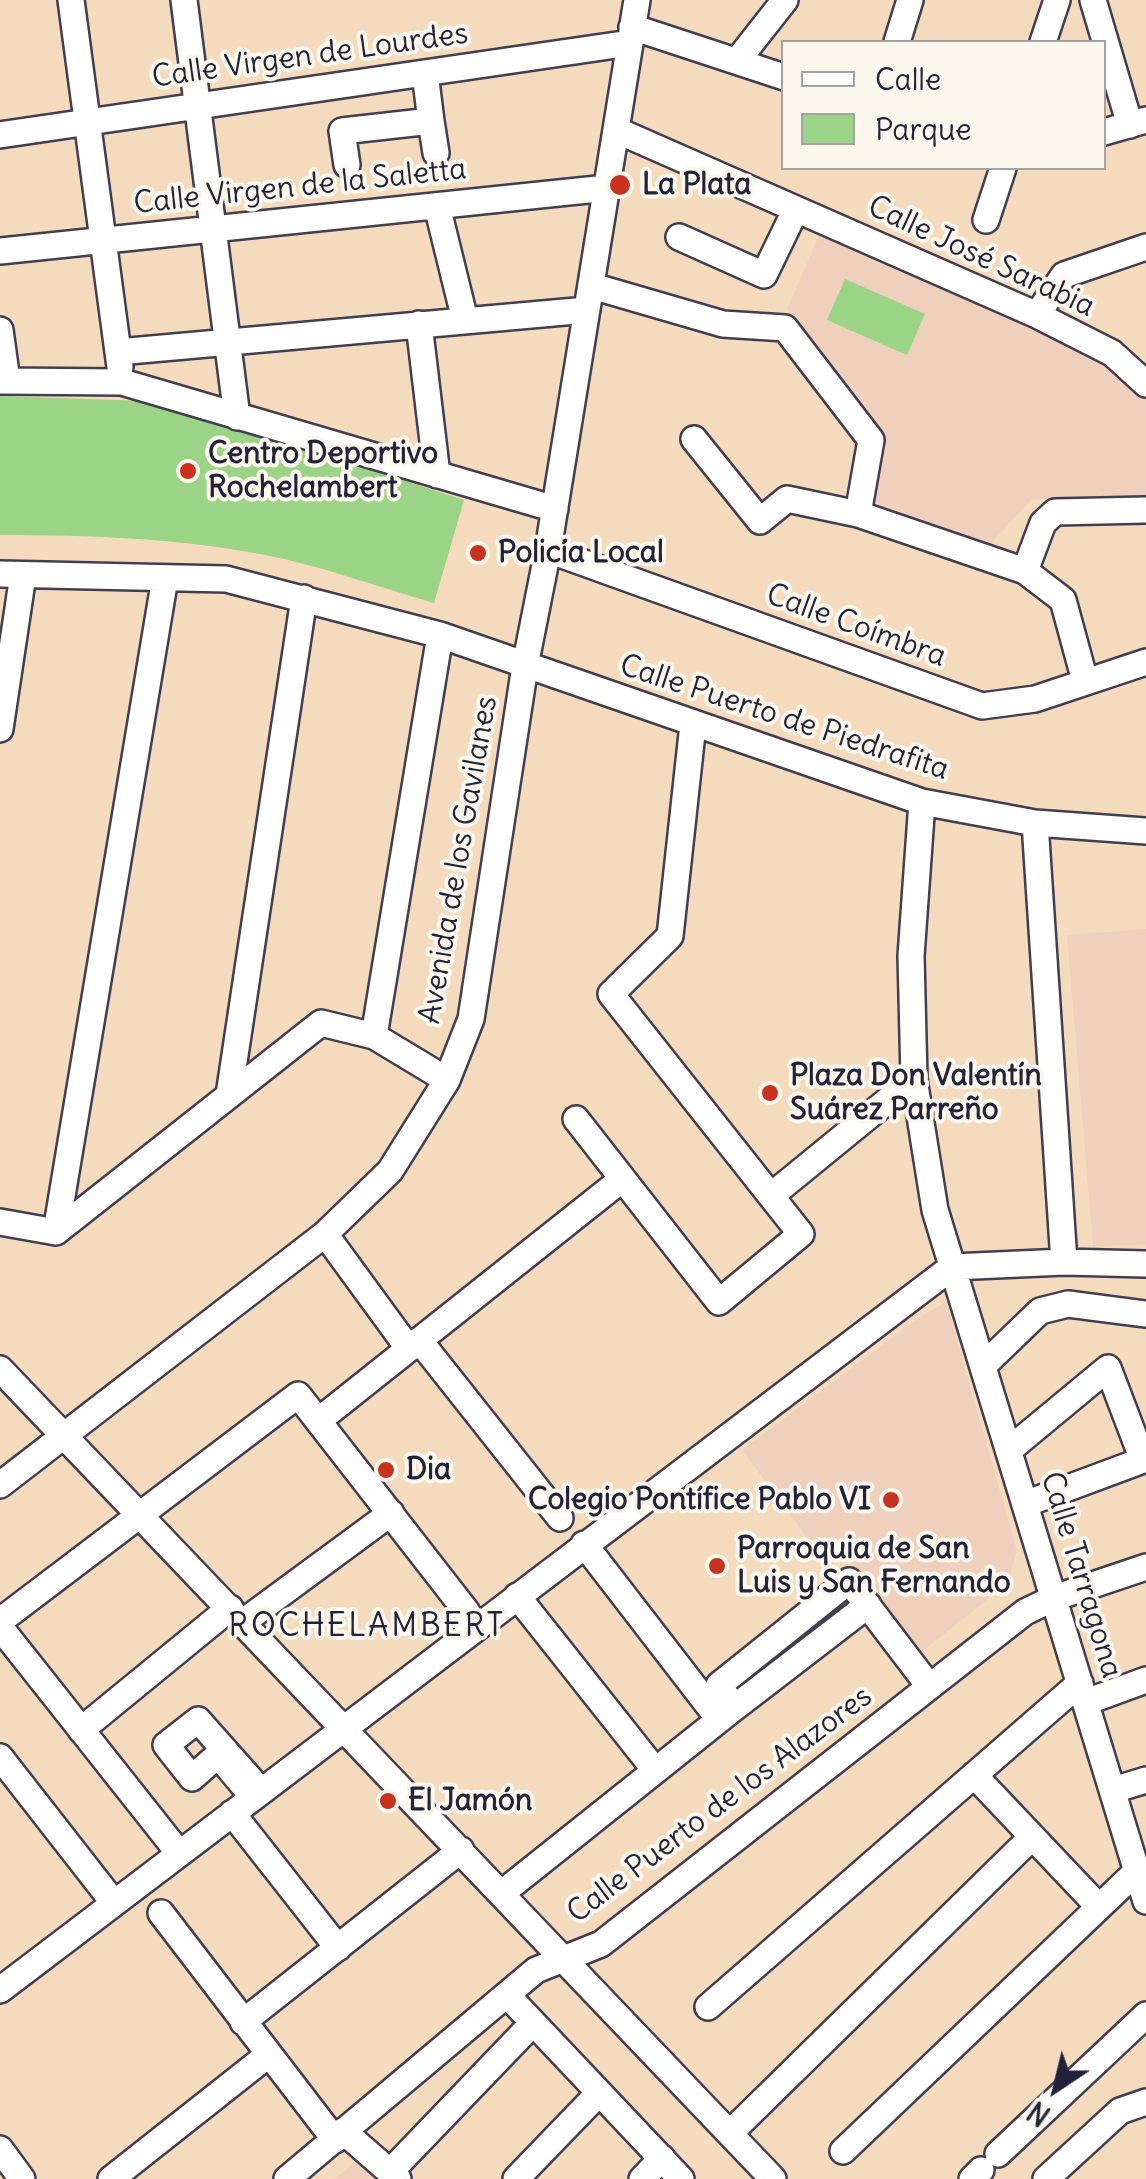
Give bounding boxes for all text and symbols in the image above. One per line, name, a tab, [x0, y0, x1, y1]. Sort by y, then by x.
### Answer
street label: Calle Virgen de Lourdes	[150, 16, 470, 96]
legend	[781, 40, 1106, 170]
text: Calle	[875, 60, 941, 98]
text: Parque	[875, 110, 971, 148]
street label: Calle Virgen de la Saletta	[132, 152, 468, 222]
place label: La Plata	[642, 167, 751, 203]
marker: La Plata	[607, 172, 633, 198]
street label: Calle José Sarabia	[862, 189, 1100, 325]
place label: Centro Deportivo Rochelambert	[208, 436, 438, 506]
marker: Centro Deportivo Rochelambert	[177, 460, 199, 482]
place label: Policía Local	[498, 535, 664, 571]
marker: Policía Local	[467, 542, 489, 564]
street label: Calle Coímbra	[761, 577, 951, 675]
street label: Calle Puerto de Piedrafita	[615, 648, 953, 788]
street label: Avenida de los Gavilanes	[412, 693, 506, 1027]
place label: Plaza Don Valentín Suárez Parreño	[790, 1058, 1042, 1128]
marker: Plaza Don Valentín Suárez Parreño	[759, 1082, 781, 1104]
place label: Dia	[406, 1452, 451, 1488]
marker: Dia	[375, 1459, 397, 1481]
street label: Calle Tarragona	[1033, 1468, 1129, 1682]
place label: Colegio Pontífice Pablo VI	[528, 1482, 871, 1518]
marker: Colegio Pontífice Pablo VI	[880, 1489, 902, 1511]
place label: Parroquia de San Luis y San Fernando	[737, 1531, 1011, 1602]
marker: Parroquia de San Luis y San Fernando	[706, 1555, 728, 1577]
district label: ROCHELAMBERT	[228, 1608, 506, 1646]
street label: Calle Puerto de los Alazores	[561, 1679, 879, 1931]
place label: El Jamón	[408, 1783, 532, 1819]
marker: El Jamón	[377, 1790, 399, 1812]
north arrow	[1006, 2039, 1106, 2139]
text: N	[1021, 2093, 1057, 2134]

